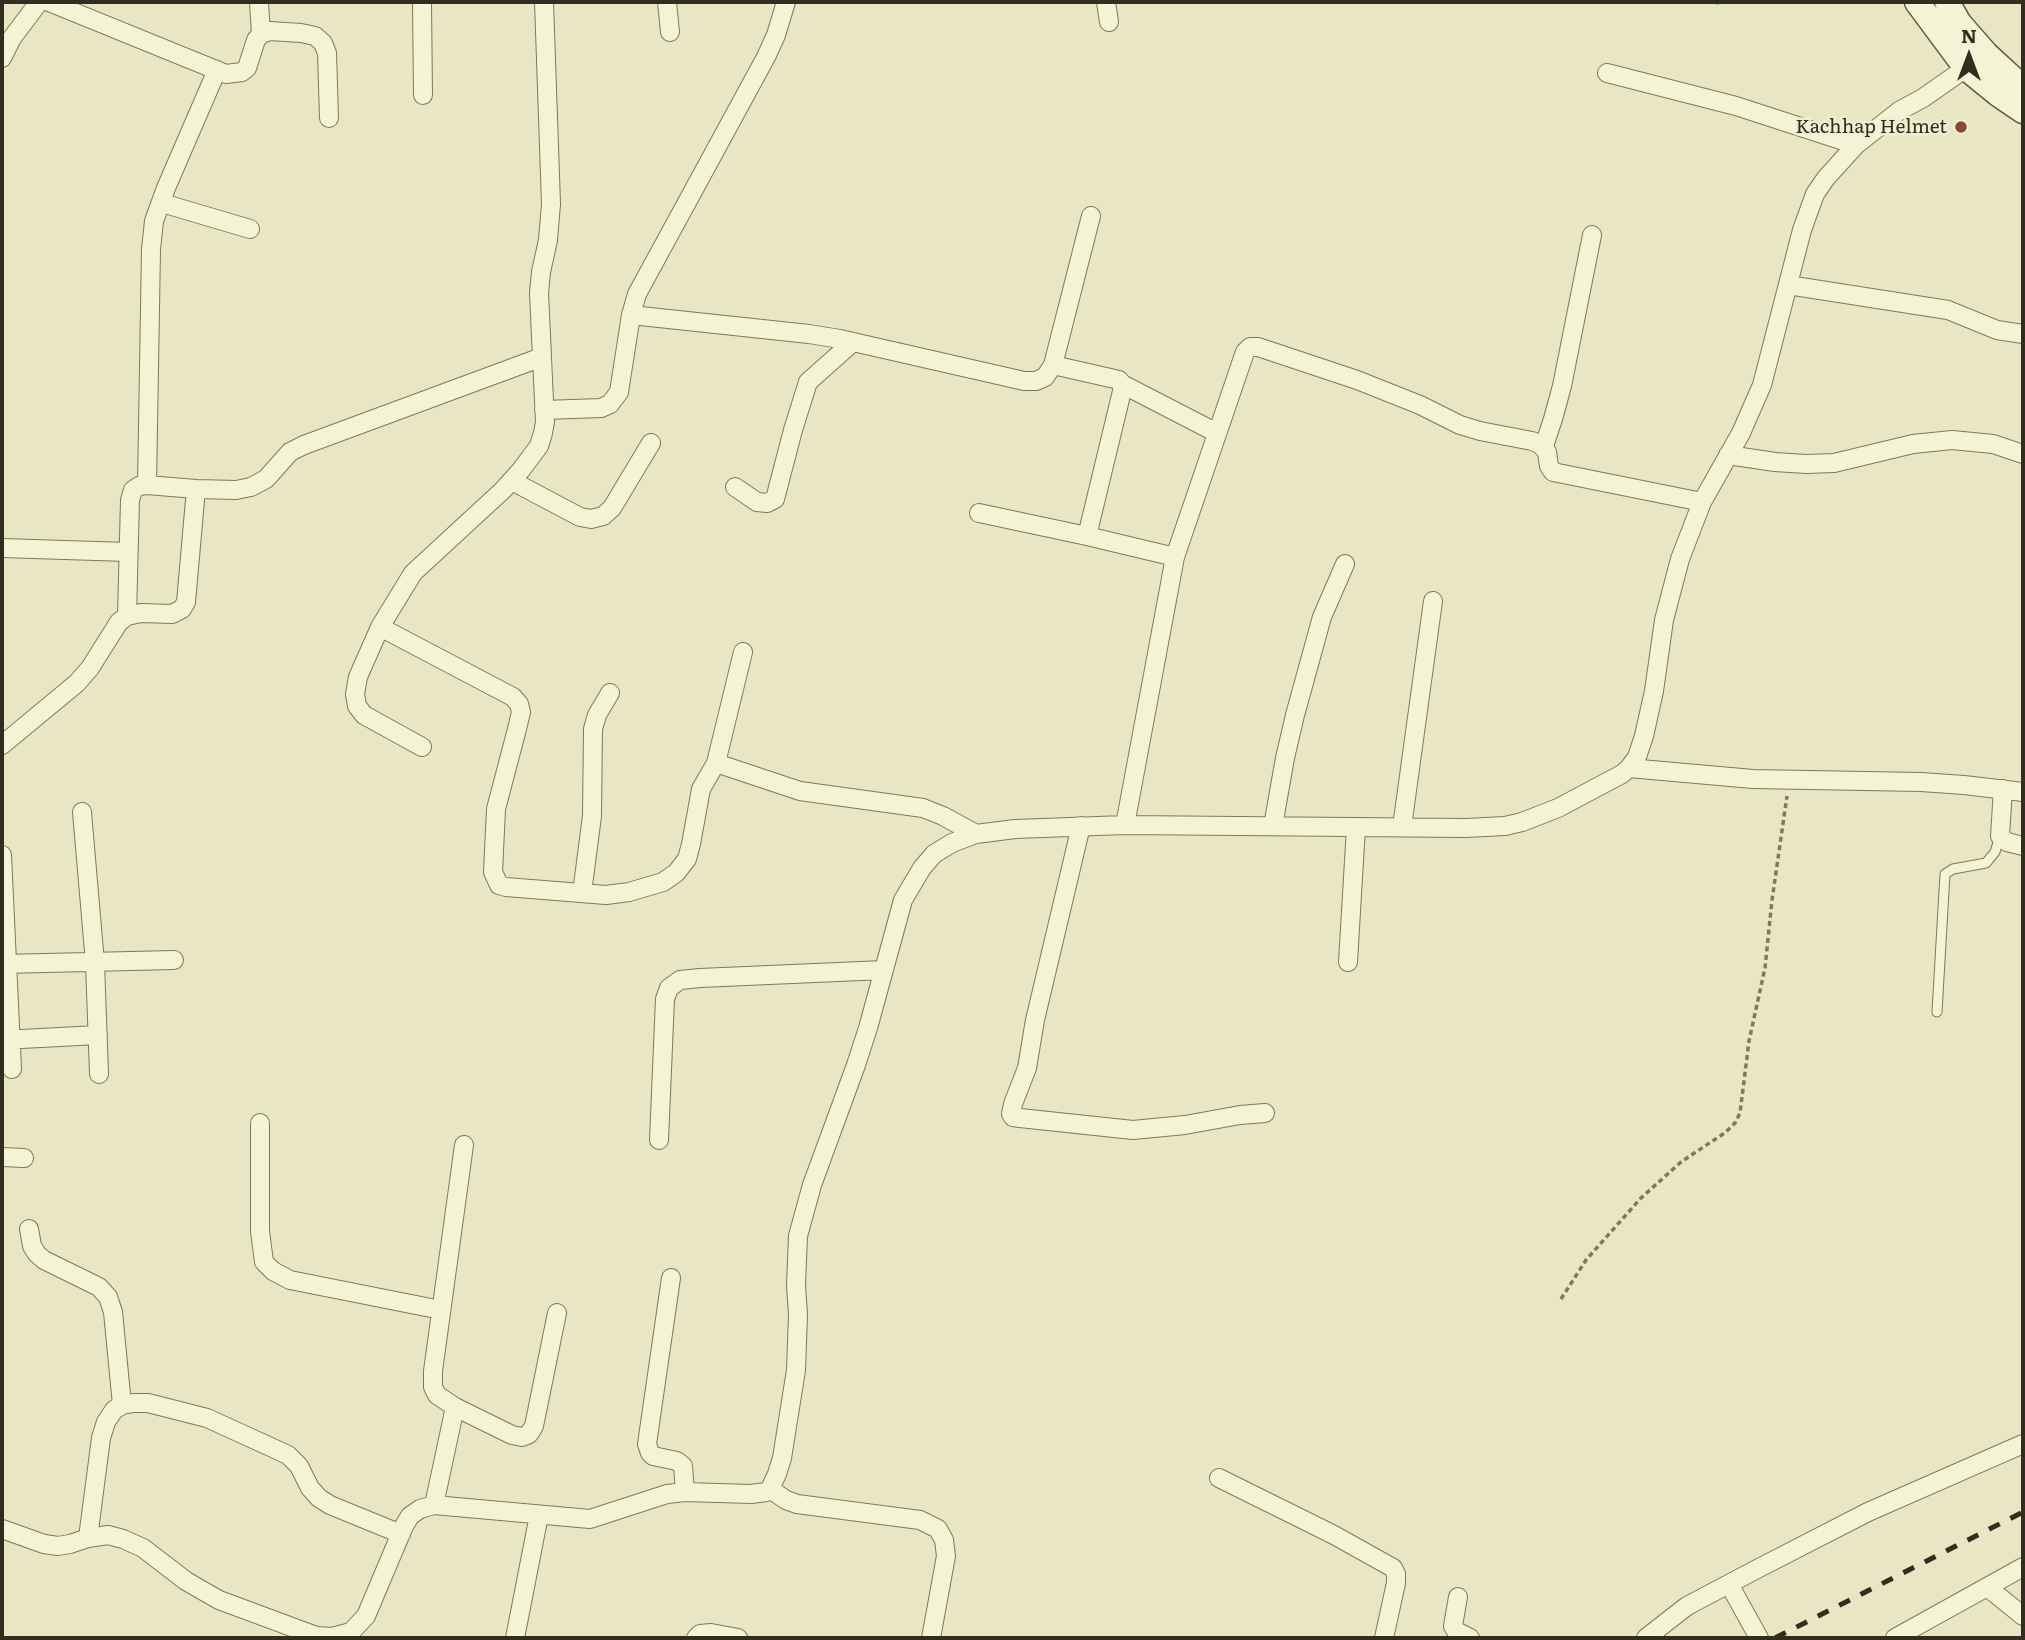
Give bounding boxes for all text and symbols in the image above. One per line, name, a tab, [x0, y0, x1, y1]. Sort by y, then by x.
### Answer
north arrow	[1934, 21, 2004, 91]
text: N	[1961, 21, 1977, 49]
place label: Kachhap Helmet	[1796, 116, 1947, 138]
marker: Kachhap Helmet	[1953, 119, 1969, 135]

